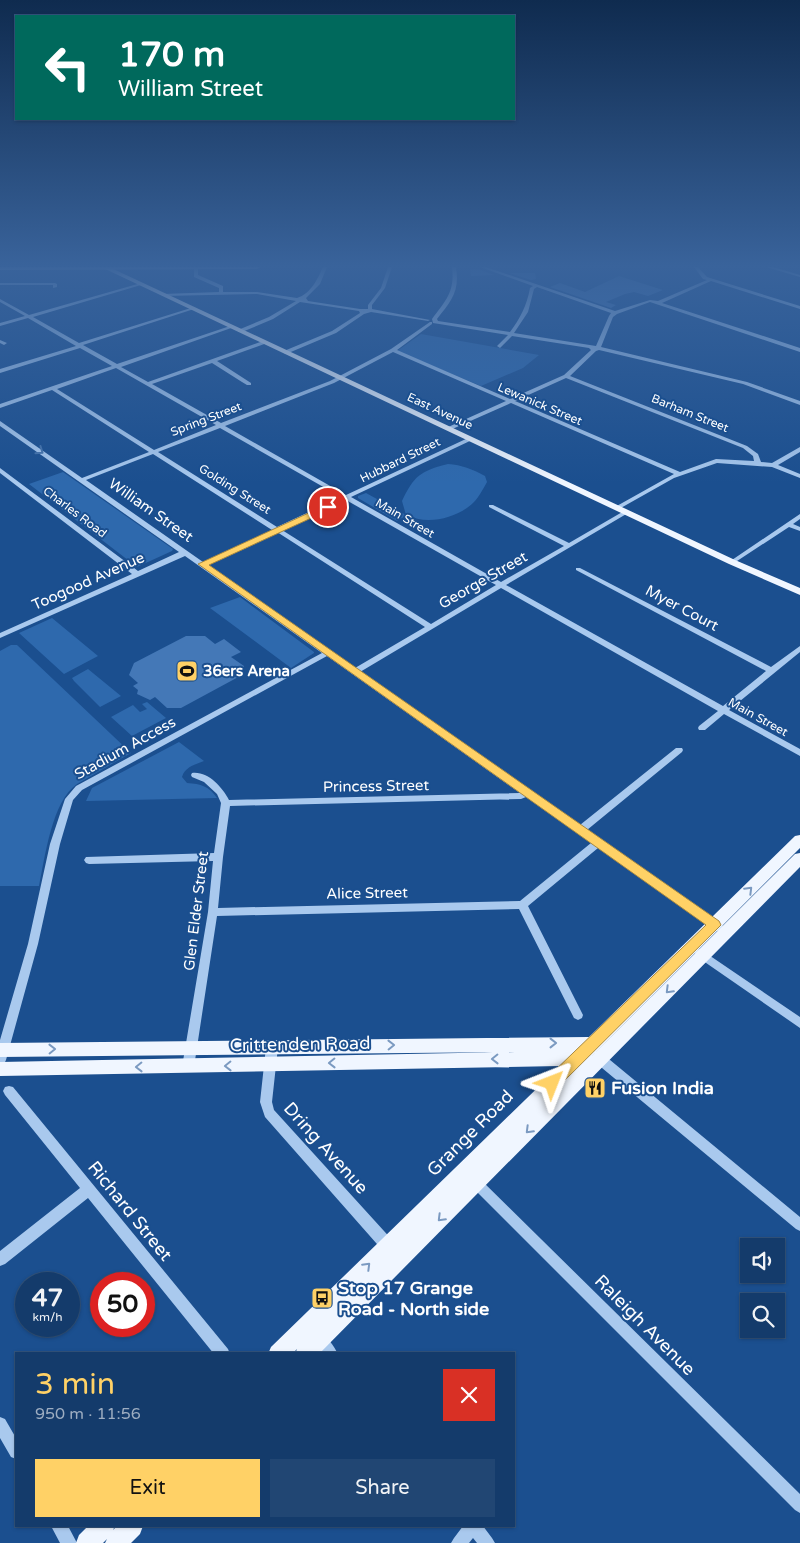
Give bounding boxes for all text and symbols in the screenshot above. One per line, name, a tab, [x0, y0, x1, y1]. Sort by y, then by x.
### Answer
text: 170 m	[118, 34, 225, 76]
icon: left	[35, 35, 100, 100]
text: William Street	[118, 76, 263, 102]
street label: Lewanick Street	[496, 380, 585, 428]
street label: East Avenue	[405, 390, 475, 432]
street label: Barham Street	[649, 391, 731, 435]
street label: Spring Street	[169, 399, 244, 439]
street label: Hubbard Street	[358, 434, 443, 485]
one-way arrow	[34, 445, 44, 454]
street label: Golding Street	[196, 461, 274, 517]
street label: William Street	[105, 474, 197, 546]
street label: Charles Road	[41, 484, 109, 540]
pin	[307, 486, 349, 528]
icon: arrive	[314, 493, 342, 521]
street label: Main Street	[373, 495, 437, 541]
street label: George Street	[436, 547, 531, 613]
street label: Toogood Avenue	[29, 548, 147, 614]
street label: Myer Court	[642, 581, 722, 635]
sports icon: 36ers Arena	[175, 659, 199, 683]
place label: 36ers Arena	[203, 662, 290, 680]
street label: Main Street	[726, 695, 791, 739]
street label: Stadium Access	[71, 713, 179, 783]
street label: Princess Street	[323, 776, 430, 796]
street label: Glen Elder Street	[180, 850, 212, 972]
street label: Alice Street	[326, 883, 408, 903]
one-way arrow	[744, 887, 753, 896]
one-way arrow	[666, 984, 675, 993]
street label: Crittenden Road	[229, 1032, 371, 1056]
one-way arrow	[550, 1038, 557, 1048]
one-way arrow	[387, 1040, 395, 1050]
one-way arrow	[48, 1044, 56, 1054]
one-way arrow	[490, 1054, 498, 1065]
position arrow	[525, 1056, 577, 1108]
one-way arrow	[328, 1058, 336, 1069]
one-way arrow	[224, 1061, 232, 1071]
one-way arrow	[135, 1062, 142, 1072]
restaurant icon: Fusion India	[583, 1076, 607, 1100]
place label: Fusion India	[611, 1077, 714, 1099]
street label: Grange Road	[422, 1085, 518, 1181]
street label: Dring Avenue	[279, 1097, 373, 1199]
one-way arrow	[525, 1125, 534, 1134]
street label: Richard Street	[83, 1157, 177, 1265]
one-way arrow	[438, 1212, 447, 1221]
map controls	[740, 1238, 785, 1338]
button: sound	[740, 1238, 785, 1283]
one-way arrow	[361, 1263, 370, 1272]
street label: Raleigh Avenue	[590, 1270, 700, 1380]
speed limit sign: 50	[90, 1272, 155, 1337]
place label: Stop 17 Grange Road - North side	[338, 1277, 489, 1320]
text: 47	[32, 1283, 63, 1313]
bus stop icon: Stop 17 Grange Road - North side	[310, 1286, 334, 1310]
button: search	[740, 1293, 785, 1338]
text: km/h	[32, 1310, 63, 1324]
text: 3 min	[35, 1366, 115, 1403]
button: close	[443, 1369, 495, 1421]
text: 950 m · 11:56	[35, 1404, 141, 1424]
button: Exit	[35, 1459, 260, 1517]
button: Share	[270, 1459, 495, 1517]

